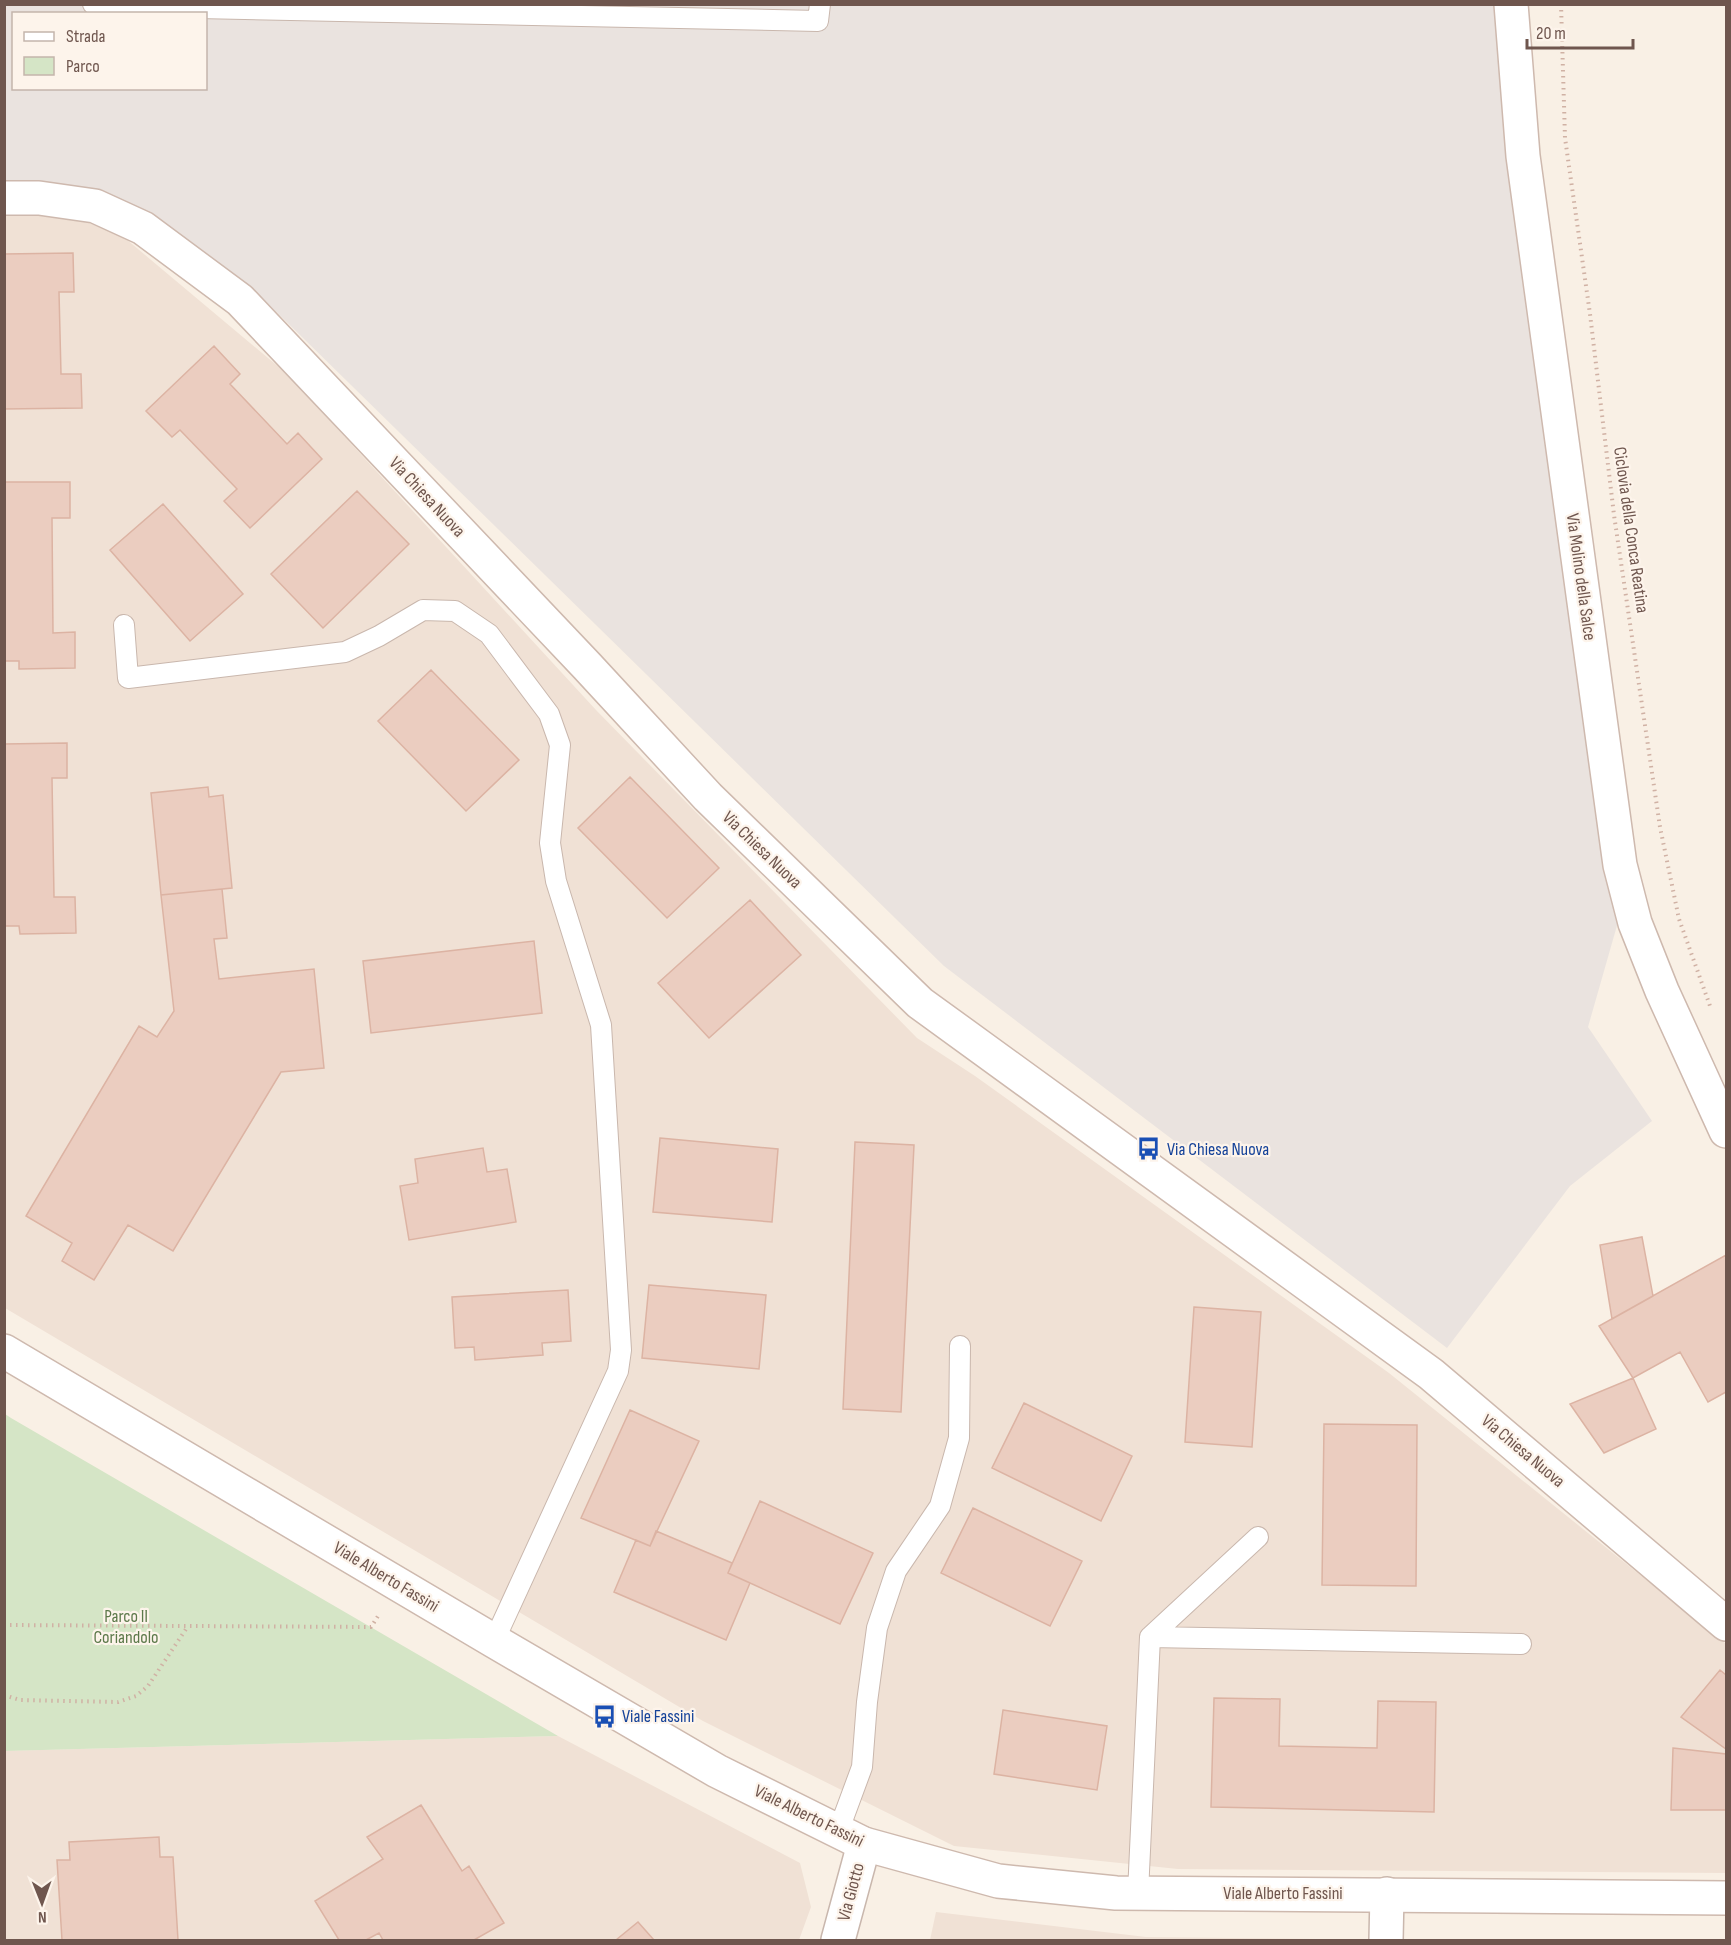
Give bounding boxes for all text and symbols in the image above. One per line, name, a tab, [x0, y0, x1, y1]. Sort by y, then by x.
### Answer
legend	[12, 12, 207, 90]
scale bar	[1527, 12, 1634, 50]
text: 20 m	[1536, 23, 1566, 44]
text: Strada	[66, 26, 106, 47]
text: Parco	[66, 56, 100, 77]
street label: Ciclovia della Conca Reatina	[1609, 446, 1653, 614]
street label: Via Chiesa Nuova	[385, 452, 470, 542]
street label: Via Molino della Salce	[1562, 512, 1600, 642]
street label: Via Chiesa Nuova	[718, 807, 806, 893]
bus stop icon: Via Chiesa Nuova	[1136, 1136, 1162, 1162]
place label: Via Chiesa Nuova	[1167, 1139, 1269, 1160]
street label: Via Chiesa Nuova	[1477, 1410, 1569, 1492]
street label: Viale Alberto Fassini	[329, 1537, 443, 1617]
park label: Parco Il Coriandolo	[94, 1606, 158, 1648]
bus stop icon: Viale Fassini	[591, 1703, 617, 1729]
place label: Viale Fassini	[622, 1706, 694, 1727]
street label: Viale Alberto Fassini	[751, 1780, 867, 1852]
street label: Via Giotto	[833, 1861, 869, 1923]
north arrow	[12, 1873, 72, 1933]
street label: Viale Alberto Fassini	[1223, 1883, 1343, 1904]
text: N	[38, 1907, 47, 1926]

